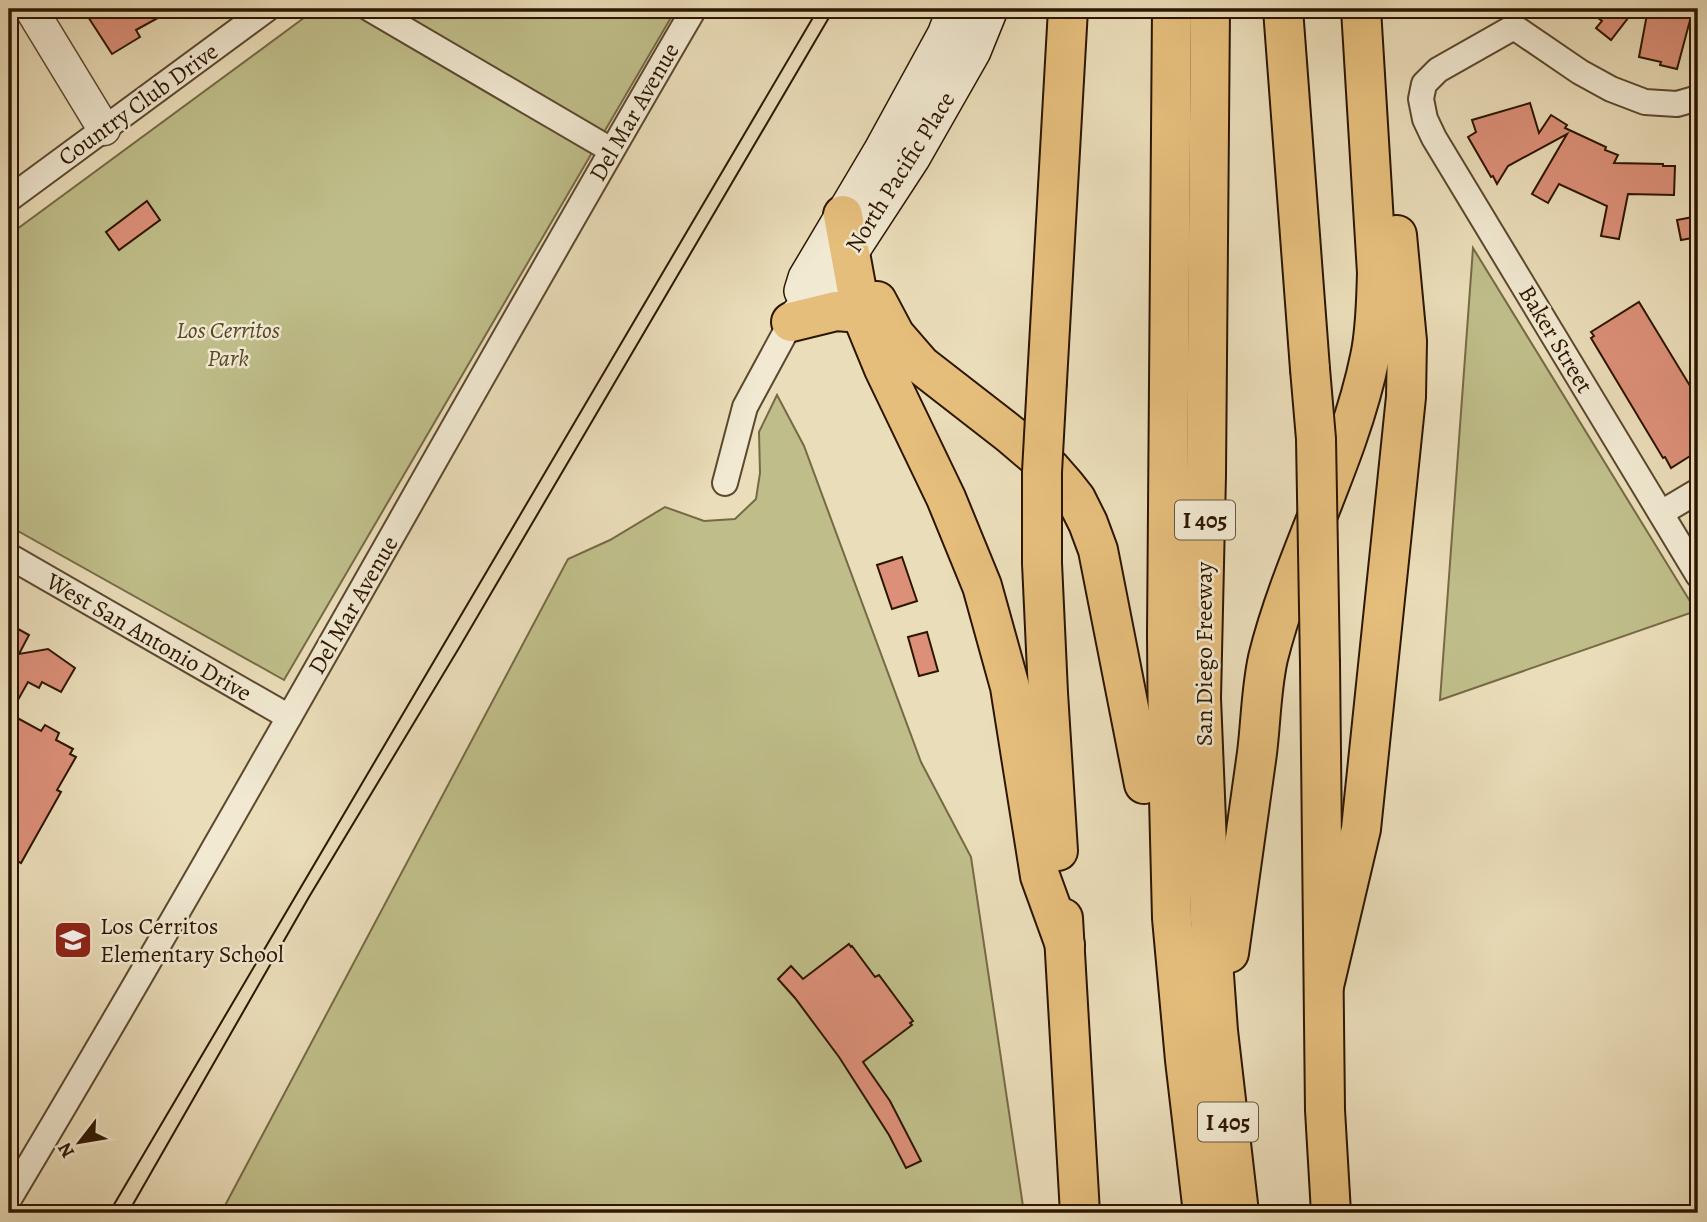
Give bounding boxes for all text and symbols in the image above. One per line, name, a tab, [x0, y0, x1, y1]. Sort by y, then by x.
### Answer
street label: Country Club Drive	[52, 35, 224, 173]
street label: Del Mar Avenue	[581, 37, 687, 187]
street label: North Pacific Place	[838, 85, 962, 259]
street label: Baker Street	[1511, 279, 1601, 399]
park label: Los Cerritos Park	[176, 314, 280, 374]
road number: I 405	[1175, 500, 1235, 540]
street label: Del Mar Avenue	[300, 530, 406, 680]
street label: San Diego Freeway	[1188, 561, 1220, 746]
street label: West San Antonio Drive	[40, 565, 257, 709]
place label: Los Cerritos Elementary School	[100, 910, 284, 970]
school or university icon: Los Cerritos Elementary School	[52, 919, 94, 961]
road number: I 405	[1198, 1102, 1258, 1142]
north arrow	[46, 1106, 116, 1176]
text: N	[51, 1137, 81, 1163]

